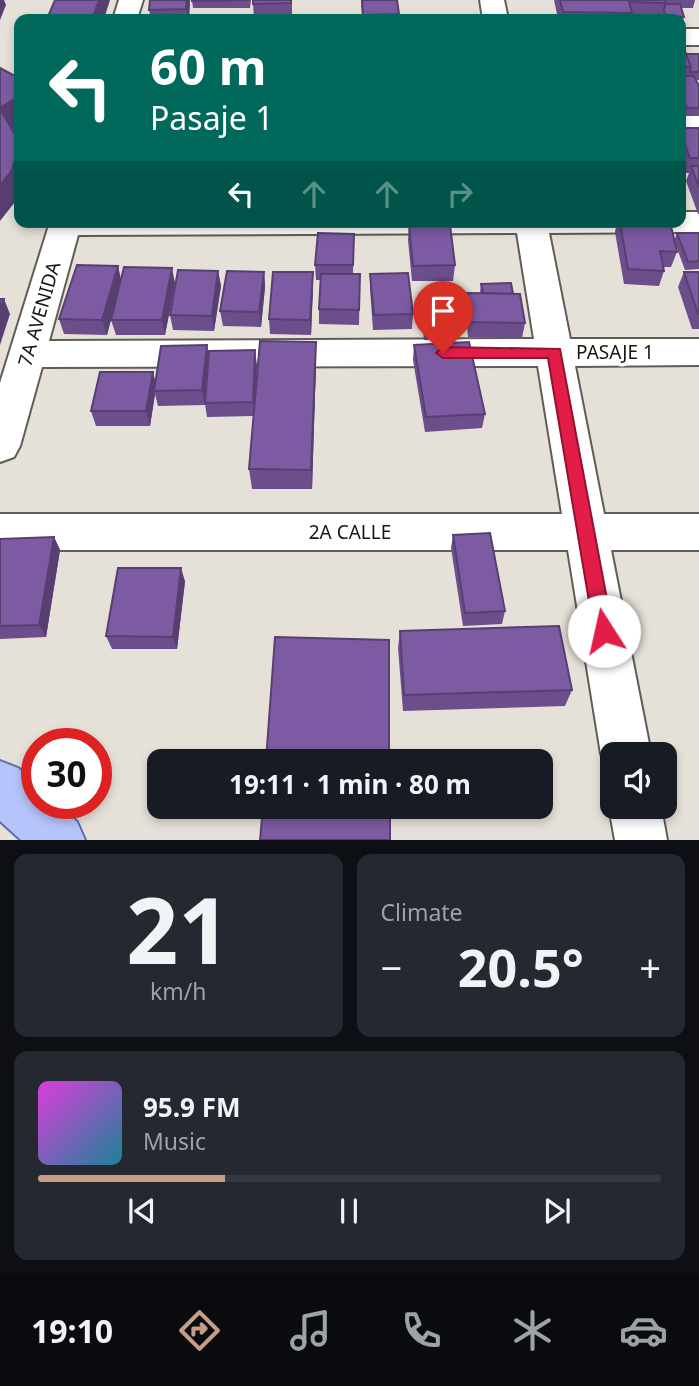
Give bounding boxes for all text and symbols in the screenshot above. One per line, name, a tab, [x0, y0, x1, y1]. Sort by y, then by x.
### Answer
text: 60 m	[150, 33, 267, 99]
icon: left	[35, 42, 126, 133]
text: Pasaje 1	[150, 96, 274, 139]
icon: left	[222, 175, 260, 213]
icon: ahead	[295, 175, 333, 213]
icon: ahead	[368, 175, 406, 213]
icon: right	[441, 175, 479, 213]
street label: 7A AVENIDA	[12, 258, 67, 369]
pin	[413, 281, 473, 353]
icon: arrive	[424, 292, 462, 330]
street label: PASAJE 1	[576, 339, 654, 365]
street label: 2A CALLE	[309, 519, 391, 545]
position arrow	[567, 594, 641, 668]
speed limit sign: 30	[21, 728, 112, 819]
map controls	[600, 742, 677, 819]
button: sound	[600, 742, 677, 819]
text: 19:11 · 1 min · 80 m	[229, 766, 471, 802]
text: 21	[126, 867, 230, 991]
text: Climate	[381, 896, 463, 928]
text: 20.5°	[458, 931, 584, 1002]
text: −	[381, 941, 402, 993]
text: +	[639, 941, 661, 993]
text: km/h	[150, 975, 207, 1007]
text: 95.9 FM	[143, 1089, 240, 1125]
text: Music	[143, 1125, 206, 1157]
icon: previous	[123, 1192, 161, 1230]
icon: pause	[330, 1192, 368, 1230]
icon: next	[538, 1192, 576, 1230]
icon: directions	[175, 1306, 224, 1355]
icon: music	[286, 1306, 335, 1355]
icon: phone	[397, 1306, 446, 1355]
icon: climate	[508, 1306, 557, 1355]
icon: car	[619, 1306, 668, 1355]
text: 19:10	[31, 1309, 113, 1352]

